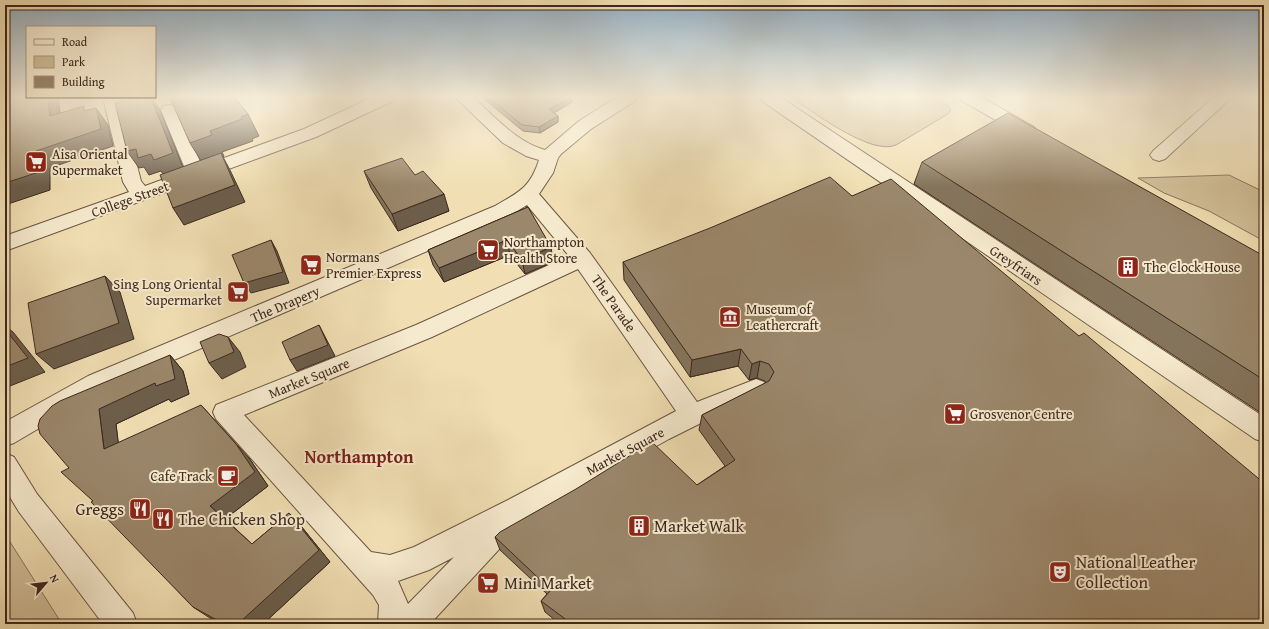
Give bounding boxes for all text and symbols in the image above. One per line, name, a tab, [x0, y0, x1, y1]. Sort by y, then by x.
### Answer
legend	[26, 26, 156, 98]
text: Road	[62, 33, 88, 50]
text: Park	[62, 53, 86, 70]
text: Building	[62, 73, 105, 90]
place label: Aisa Oriental Supermaket	[52, 144, 128, 180]
supermarket icon: Aisa Oriental Supermaket	[23, 149, 49, 175]
street label: College Street	[88, 176, 172, 222]
place label: Northampton Health Store	[504, 232, 585, 268]
supermarket icon: Northampton Health Store	[475, 237, 501, 263]
street label: Greyfriars	[986, 240, 1046, 290]
place label: Normans Premier Express	[326, 247, 421, 283]
supermarket icon: Normans Premier Express	[298, 252, 324, 278]
building icon: The Clock House	[1115, 254, 1141, 280]
place label: The Clock House	[1144, 257, 1241, 277]
street label: The Parade	[587, 270, 641, 336]
place label: Sing Long Oriental Supermarket	[113, 274, 222, 310]
supermarket icon: Sing Long Oriental Supermarket	[225, 279, 251, 305]
street label: The Drapery	[248, 281, 323, 327]
place label: Museum of Leathercraft	[746, 299, 819, 335]
museum icon: Museum of Leathercraft	[717, 304, 743, 330]
street label: Market Square	[265, 352, 353, 403]
supermarket icon: Grosvenor Centre	[942, 401, 968, 427]
place label: Grosvenor Centre	[970, 404, 1073, 424]
street label: Market Square	[582, 422, 668, 480]
district label: Northampton	[304, 443, 414, 470]
cafe icon: Cafe Track	[215, 463, 241, 489]
place label: Cafe Track	[150, 466, 213, 486]
place label: Greggs	[76, 496, 124, 521]
restaurant icon: Greggs	[127, 496, 153, 522]
restaurant icon: The Chicken Shop	[150, 506, 176, 532]
place label: The Chicken Shop	[178, 506, 305, 531]
building icon: Market Walk	[626, 513, 652, 539]
place label: Market Walk	[654, 513, 745, 538]
place label: National Leather Collection	[1076, 549, 1196, 594]
theatre icon: National Leather Collection	[1047, 559, 1073, 585]
north arrow	[26, 563, 66, 603]
supermarket icon: Mini Market	[475, 570, 501, 596]
place label: Mini Market	[504, 570, 592, 595]
text: N	[46, 571, 64, 586]

